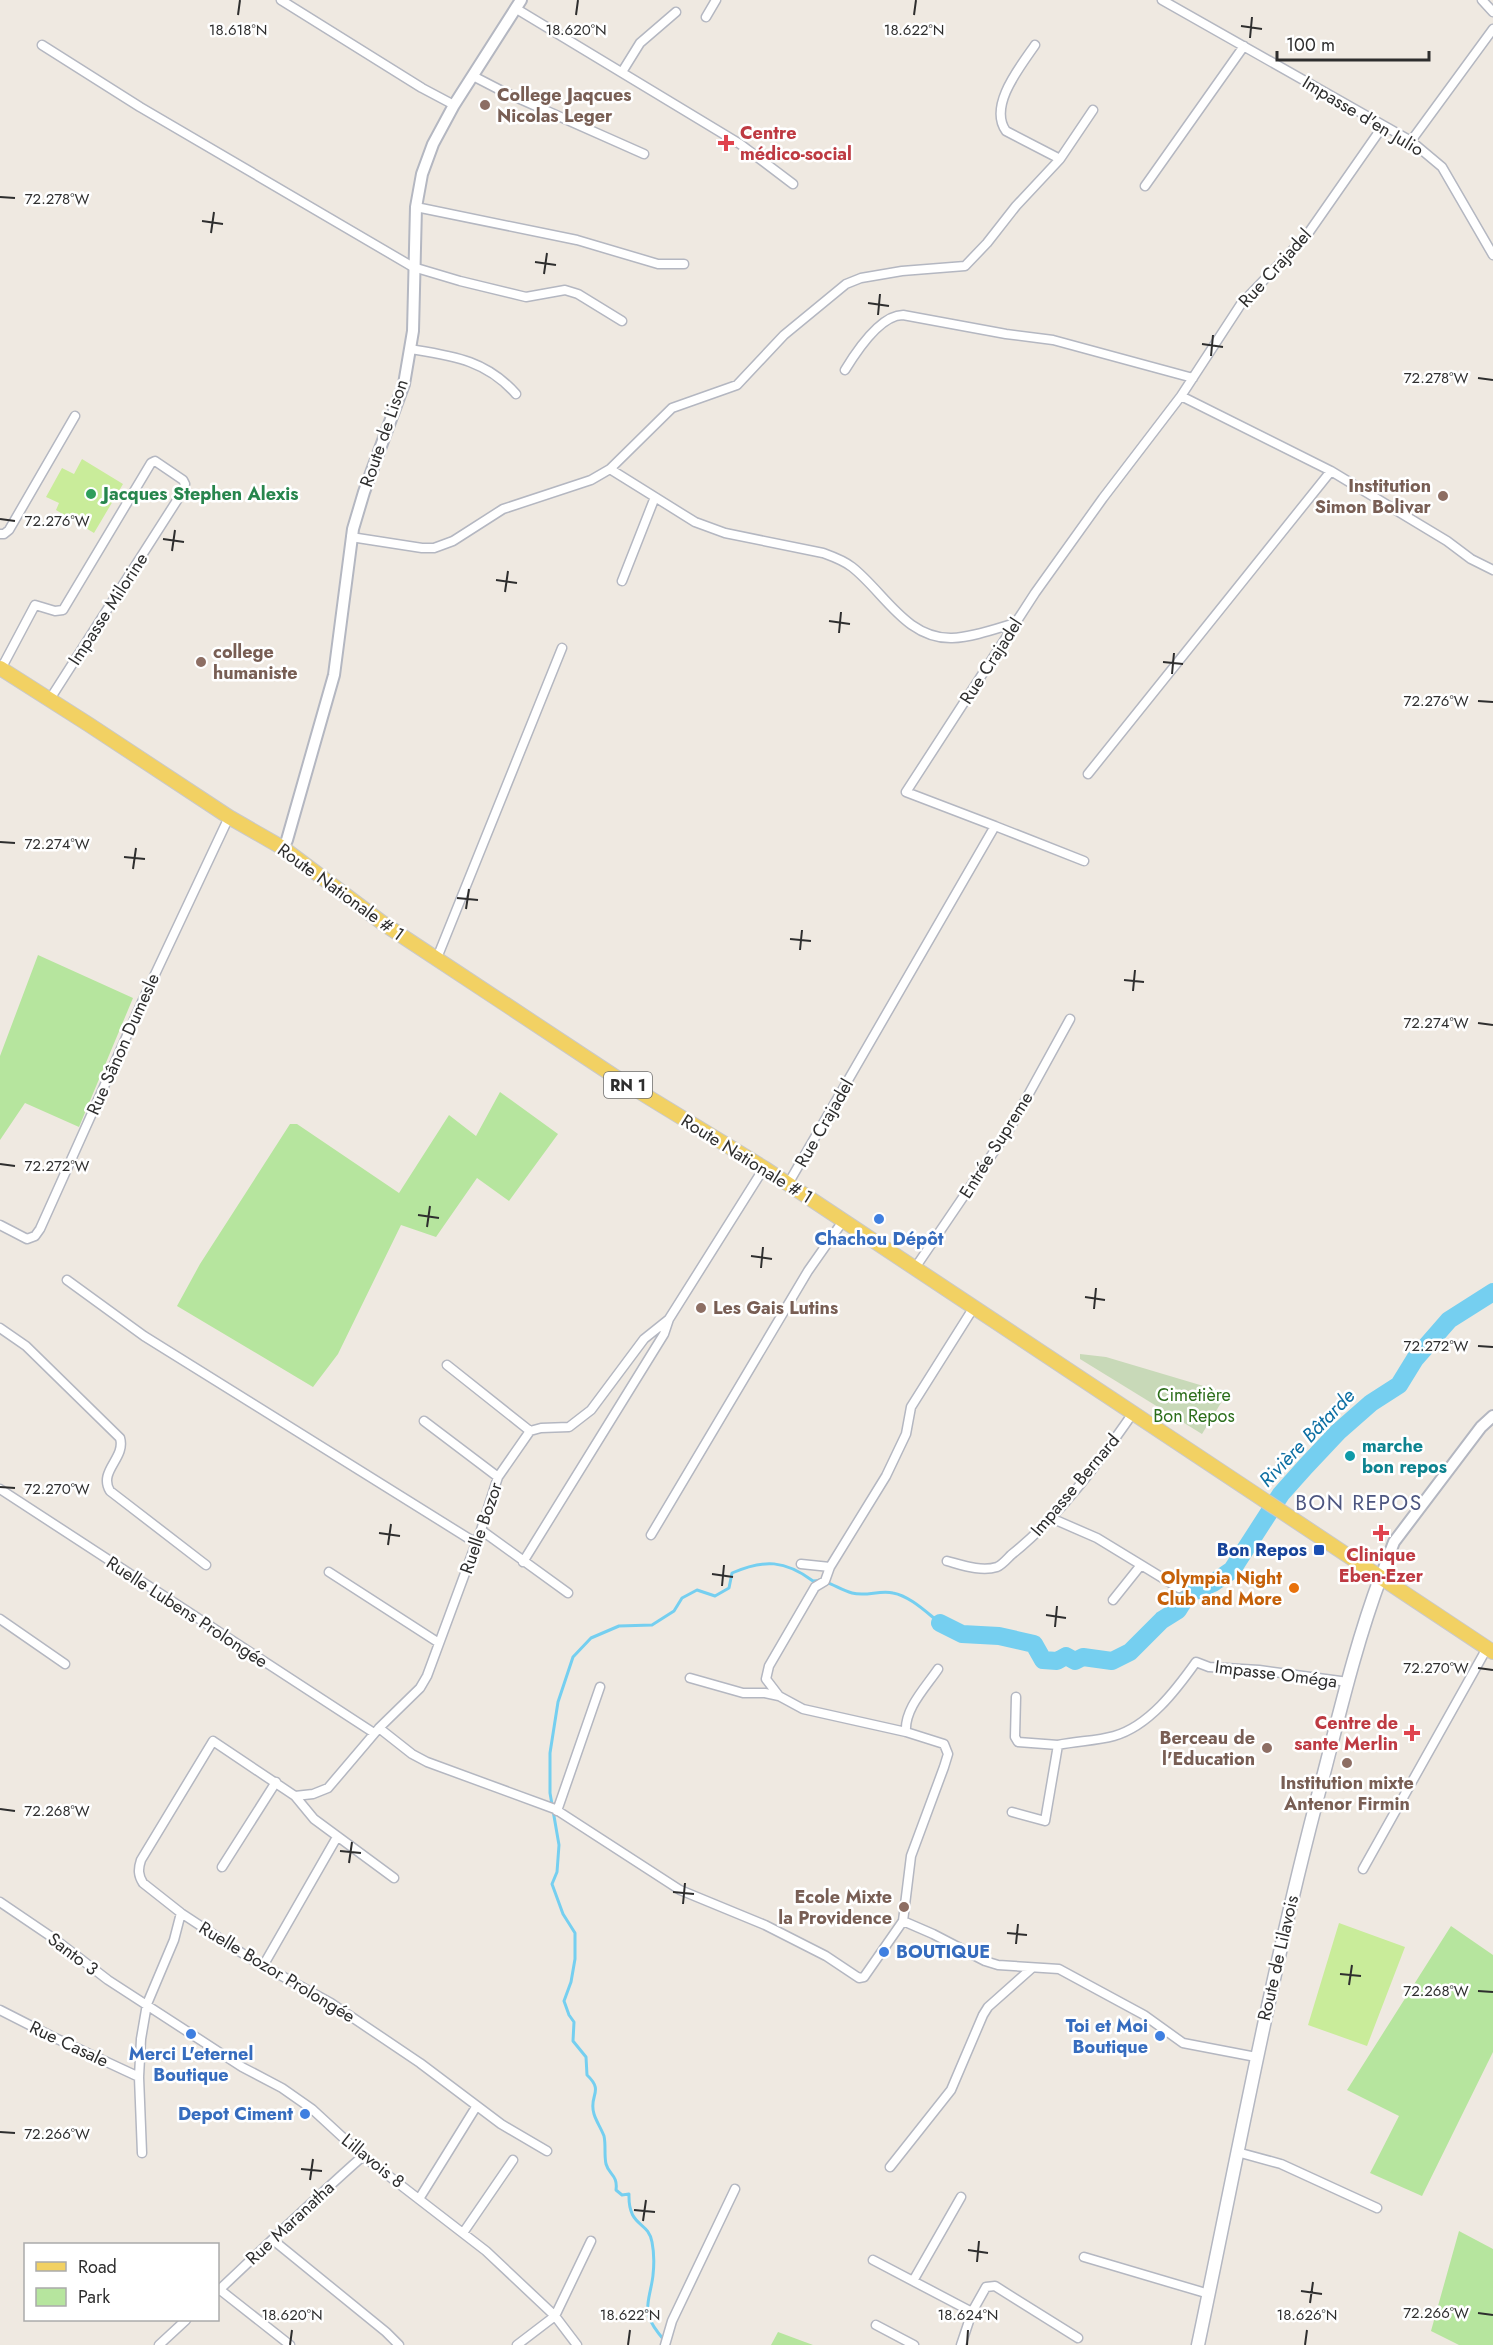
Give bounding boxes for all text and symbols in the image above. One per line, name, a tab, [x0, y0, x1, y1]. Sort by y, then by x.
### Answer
text: 18.618°N	[209, 19, 267, 41]
text: 18.620°N	[545, 19, 607, 41]
text: 18.622°N	[884, 19, 944, 41]
scale bar	[1277, 24, 1428, 62]
text: 100 m	[1286, 32, 1335, 58]
street label: Impasse d'en Julio	[1297, 69, 1429, 163]
place label: College Jaqcues Nicolas Leger	[497, 82, 631, 129]
marker: College Jaqcues Nicolas Leger	[478, 98, 492, 112]
place label: Centre médico-social	[740, 120, 852, 167]
marker: Centre médico-social	[717, 134, 735, 152]
text: 72.278°W	[25, 188, 89, 210]
street label: Rue Crajadel	[1232, 223, 1318, 313]
text: 72.278°W	[1404, 367, 1468, 389]
street label: Route de Lison	[353, 376, 415, 490]
place label: Institution Simon Bolivar	[1315, 473, 1432, 520]
place label: Jacques Stephen Alexis	[100, 481, 299, 507]
marker: Jacques Stephen Alexis	[84, 487, 98, 501]
marker: Institution Simon Bolivar	[1436, 489, 1450, 503]
text: 72.276°W	[25, 510, 90, 532]
street label: Impasse Milorine	[62, 548, 154, 670]
street label: Rue Crajadel	[953, 613, 1029, 709]
place label: college humaniste	[213, 639, 298, 686]
marker: college humaniste	[194, 655, 208, 669]
text: 72.276°W	[1404, 690, 1469, 712]
text: 72.274°W	[24, 833, 90, 855]
street label: Route Nationale # 1	[272, 837, 410, 947]
street label: Rue Sânon Dumesle	[80, 969, 166, 1119]
text: 72.274°W	[1403, 1012, 1469, 1034]
road number: RN 1	[604, 1072, 652, 1098]
street label: Rue Crajadel	[788, 1074, 860, 1172]
street label: Entrée Supreme	[953, 1087, 1039, 1203]
street label: Route Nationale # 1	[676, 1108, 818, 1210]
text: 72.272°W	[25, 1155, 90, 1177]
marker: Chachou Dépôt	[872, 1212, 886, 1226]
place label: Chachou Dépôt	[814, 1226, 944, 1252]
place label: Les Gais Lutins	[713, 1295, 838, 1321]
marker: Les Gais Lutins	[694, 1301, 708, 1315]
text: 72.272°W	[1404, 1335, 1469, 1357]
park label: Cimetière Bon Repos	[1153, 1382, 1235, 1429]
water label: Rivière Bâtarde	[1252, 1382, 1362, 1494]
street label: Impasse Bernard	[1024, 1428, 1126, 1542]
place label: marche bon repos	[1362, 1433, 1447, 1480]
marker: marche bon repos	[1343, 1449, 1357, 1463]
text: 72.270°W	[24, 1478, 90, 1500]
street label: Ruelle Bozor	[453, 1478, 509, 1577]
district label: BON REPOS	[1295, 1488, 1423, 1518]
marker: Clinique Eben-Ezer	[1372, 1524, 1390, 1542]
place label: Bon Repos	[1217, 1537, 1307, 1563]
place label: Clinique Eben-Ezer	[1339, 1542, 1424, 1589]
marker: Bon Repos	[1312, 1543, 1326, 1557]
street label: Ruelle Lubens Prolongée	[101, 1550, 273, 1674]
place label: Olympia Night Club and More	[1157, 1565, 1282, 1612]
marker: Olympia Night Club and More	[1287, 1581, 1301, 1595]
street label: Impasse Oméga	[1213, 1654, 1339, 1694]
text: 72.270°W	[1403, 1657, 1469, 1679]
place label: Centre de sante Merlin	[1294, 1710, 1398, 1757]
marker: Centre de sante Merlin	[1403, 1724, 1421, 1742]
place label: Berceau de l'Education	[1160, 1725, 1255, 1772]
marker: Berceau de l'Education	[1260, 1741, 1274, 1755]
marker: Institution mixte Antenor Firmin	[1340, 1756, 1354, 1770]
place label: Institution mixte Antenor Firmin	[1280, 1770, 1414, 1817]
text: 72.268°W	[24, 1800, 90, 1822]
place label: Ecole Mixte la Providence	[778, 1884, 892, 1931]
street label: Route de Lilavois	[1251, 1893, 1305, 2023]
marker: Ecole Mixte la Providence	[897, 1900, 911, 1914]
street label: Ruelle Bozor Prolongée	[194, 1915, 360, 2029]
street label: Santo 3	[42, 1926, 104, 1982]
place label: BOUTIQUE	[896, 1939, 990, 1965]
marker: BOUTIQUE	[877, 1945, 891, 1959]
text: 72.268°W	[1403, 1980, 1469, 2002]
place label: Toi et Moi Boutique	[1066, 2013, 1148, 2060]
street label: Rue Casale	[25, 2014, 113, 2074]
marker: Merci L'eternel Boutique	[184, 2027, 198, 2041]
marker: Toi et Moi Boutique	[1153, 2029, 1167, 2043]
place label: Merci L'eternel Boutique	[129, 2041, 253, 2088]
place label: Depot Ciment	[178, 2101, 293, 2127]
marker: Depot Ciment	[298, 2107, 312, 2121]
text: 72.266°W	[24, 2123, 90, 2145]
street label: Lillavois 8	[336, 2128, 410, 2194]
street label: Rue Maranatha	[240, 2175, 340, 2271]
legend	[24, 2243, 219, 2321]
text: Road	[78, 2254, 117, 2280]
text: Park	[78, 2284, 110, 2310]
text: 72.266°W	[1403, 2302, 1469, 2324]
text: 18.620°N	[261, 2304, 323, 2326]
text: 18.622°N	[600, 2304, 660, 2326]
text: 18.624°N	[938, 2304, 998, 2326]
text: 18.626°N	[1277, 2304, 1337, 2326]

